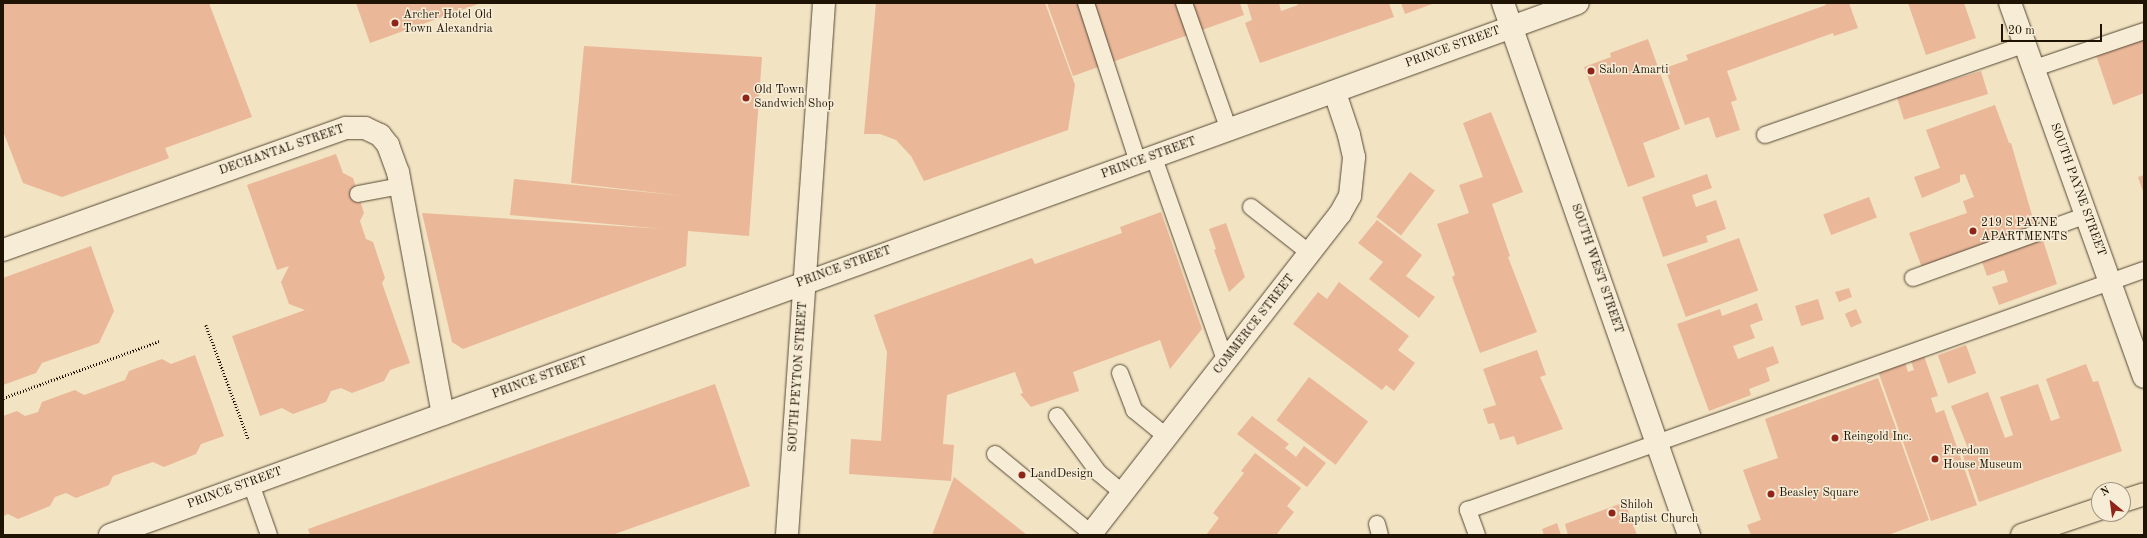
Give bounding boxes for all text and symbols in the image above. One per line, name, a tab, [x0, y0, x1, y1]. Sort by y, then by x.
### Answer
place label: Archer Hotel Old Town Alexandria	[403, 9, 493, 37]
scale bar	[2003, 16, 2104, 42]
marker: Archer Hotel Old Town Alexandria	[390, 18, 400, 28]
street label: PRINCE STREET	[1403, 24, 1503, 72]
text: 20 m	[2008, 25, 2035, 37]
place label: Salon Amarti	[1599, 64, 1668, 78]
marker: Salon Amarti	[1586, 66, 1596, 76]
place label: Old Town Sandwich Shop	[754, 84, 834, 112]
marker: Old Town Sandwich Shop	[741, 93, 751, 103]
street label: SOUTH PAYNE STREET	[2046, 121, 2108, 259]
street label: DECHANTAL STREET	[218, 123, 346, 179]
street label: PRINCE STREET	[1099, 135, 1199, 183]
street label: SOUTH WEST STREET	[1567, 202, 1625, 336]
place label: 219 S PAYNE APARTMENTS	[1981, 217, 2067, 245]
marker: 219 S PAYNE APARTMENTS	[1968, 226, 1978, 236]
street label: PRINCE STREET	[794, 244, 894, 292]
street label: COMMERCE STREET	[1212, 272, 1298, 378]
street label: SOUTH PEYTON STREET	[787, 301, 811, 453]
street label: PRINCE STREET	[490, 355, 590, 403]
place label: Reingold Inc.	[1843, 431, 1912, 445]
marker: Reingold Inc.	[1830, 433, 1840, 443]
place label: Freedom House Museum	[1943, 445, 2022, 473]
marker: Freedom House Museum	[1930, 454, 1940, 464]
street label: PRINCE STREET	[185, 465, 285, 513]
place label: LandDesign	[1030, 468, 1093, 482]
marker: LandDesign	[1017, 470, 1027, 480]
north arrow	[2091, 482, 2131, 522]
text: N	[2099, 485, 2112, 499]
place label: Beasley Square	[1779, 487, 1859, 501]
marker: Beasley Square	[1766, 489, 1776, 499]
place label: Shiloh Baptist Church	[1620, 499, 1698, 527]
marker: Shiloh Baptist Church	[1607, 508, 1617, 518]

